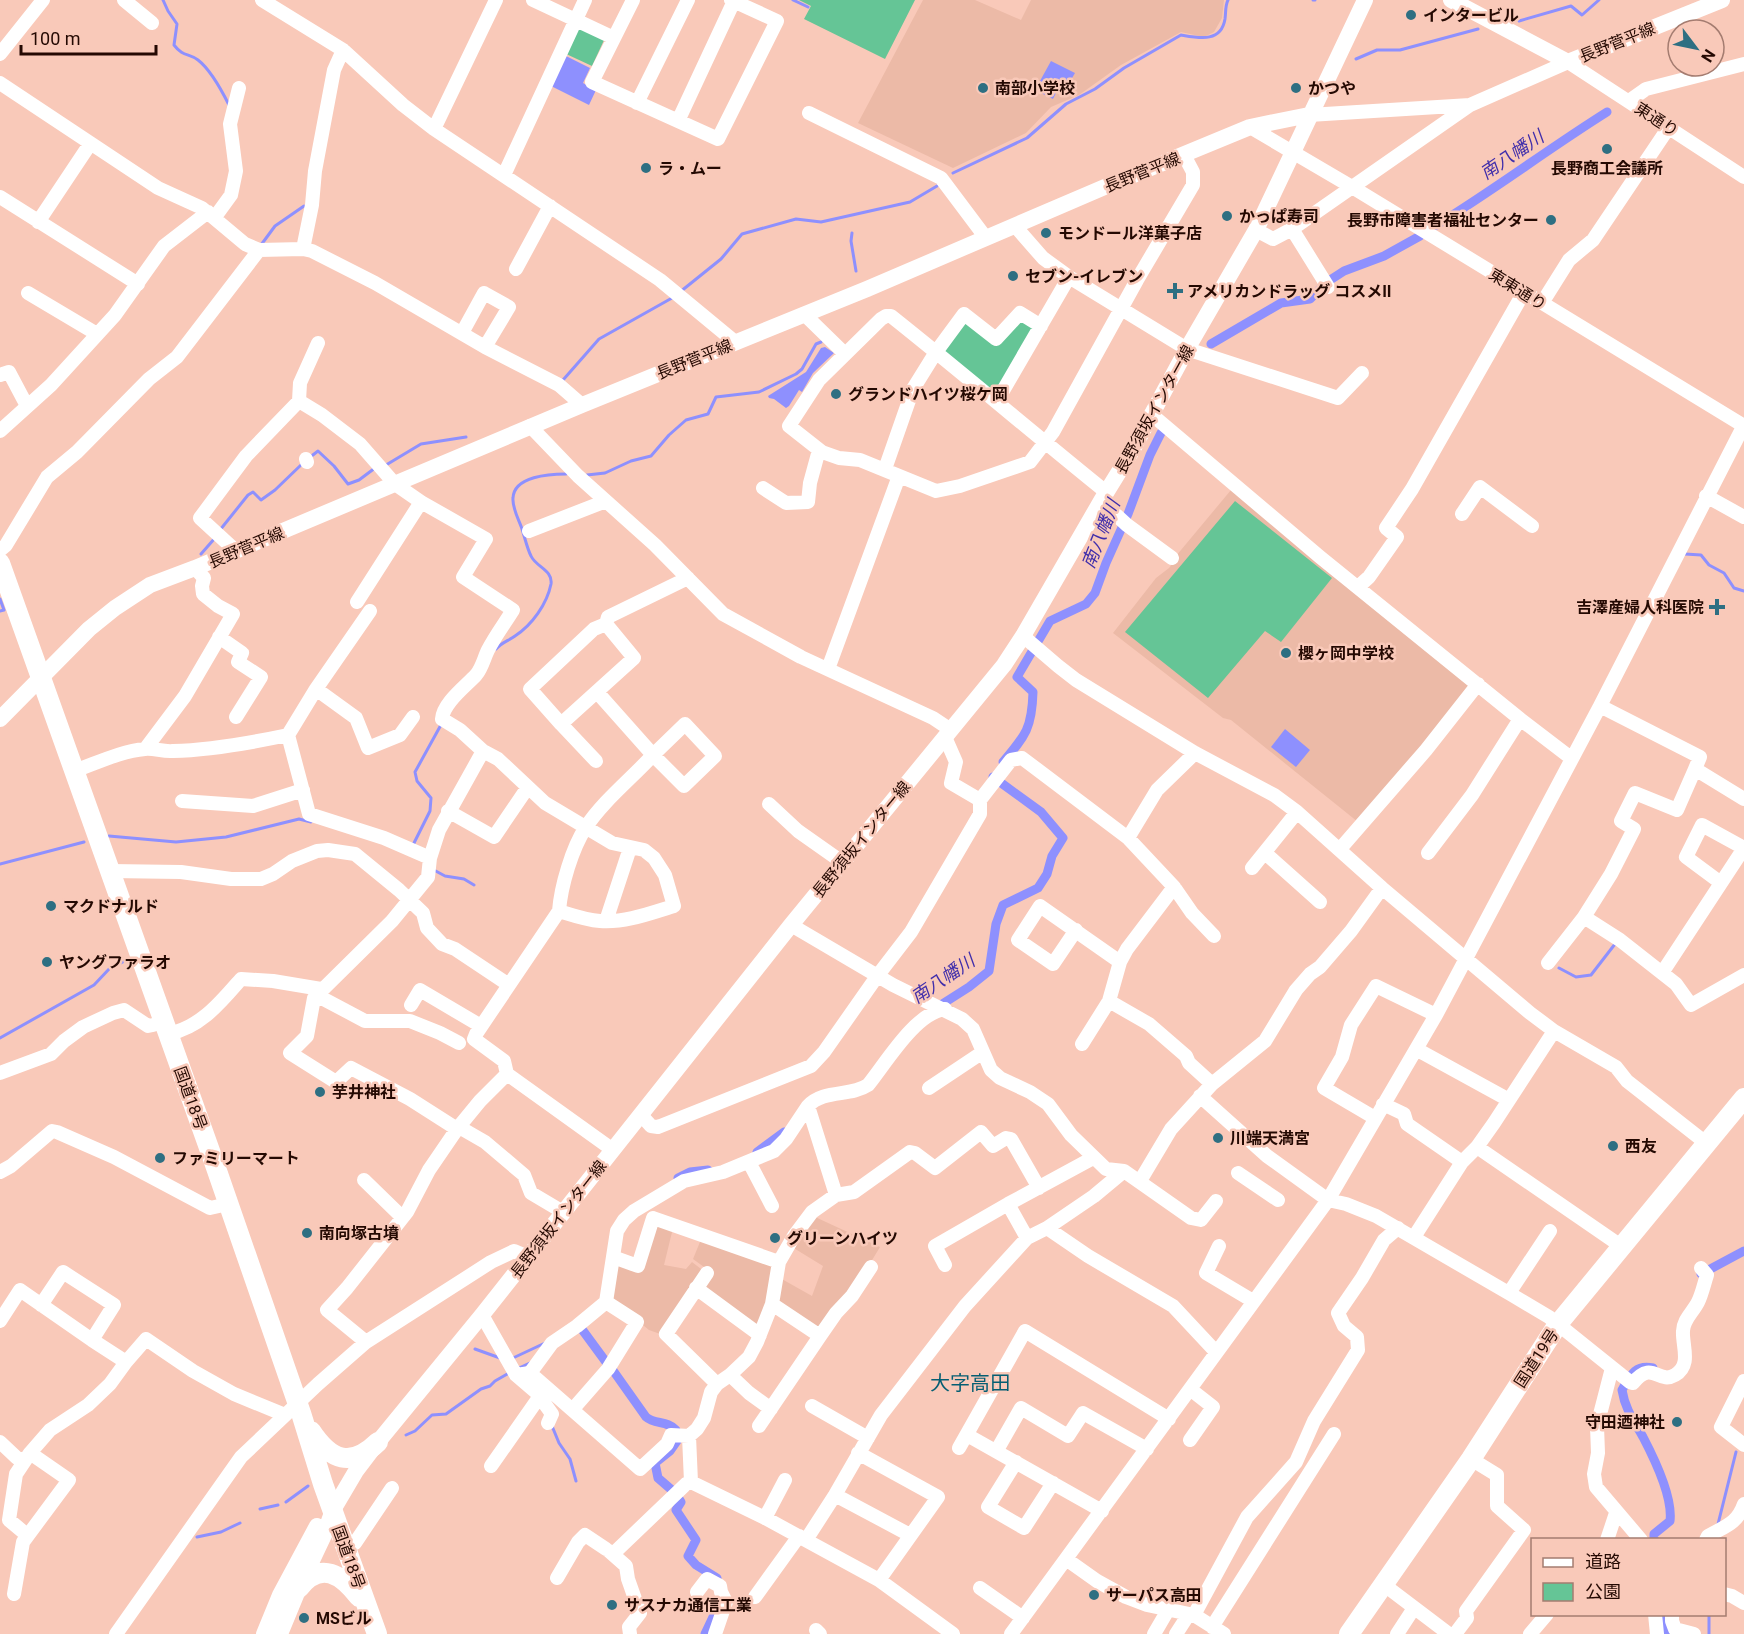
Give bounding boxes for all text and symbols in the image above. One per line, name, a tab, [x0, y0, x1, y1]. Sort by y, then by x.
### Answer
place label: インタービル	[1423, 6, 1519, 25]
marker: インタービル	[1404, 8, 1418, 22]
scale bar	[21, 18, 156, 56]
north arrow	[1666, 18, 1726, 78]
street label: 長野菅平線	[1577, 19, 1658, 66]
text: 100 m	[30, 28, 81, 49]
text: N	[1697, 46, 1719, 66]
place label: 南部小学校	[995, 79, 1075, 98]
place label: かつや	[1308, 79, 1356, 98]
marker: 南部小学校	[976, 81, 990, 95]
marker: かつや	[1289, 81, 1303, 95]
street label: 東通り	[1631, 98, 1682, 140]
water label: 南八幡川	[1476, 125, 1549, 183]
marker: 長野商工会議所	[1600, 142, 1614, 156]
street label: 長野菅平線	[1102, 149, 1183, 196]
place label: ラ・ムー	[658, 159, 722, 178]
place label: 長野商工会議所	[1551, 159, 1663, 178]
marker: ラ・ムー	[639, 161, 653, 175]
place label: かっぱ寿司	[1239, 207, 1319, 226]
marker: かっぱ寿司	[1220, 209, 1234, 223]
place label: 長野市障害者福祉センター	[1347, 211, 1539, 230]
marker: 長野市障害者福祉センター	[1544, 213, 1558, 227]
place label: モンドール洋菓子店	[1058, 224, 1202, 243]
marker: モンドール洋菓子店	[1039, 226, 1053, 240]
street label: 東東通り	[1486, 264, 1550, 314]
place label: セブン-イレブン	[1025, 267, 1143, 286]
marker: セブン-イレブン	[1006, 269, 1020, 283]
place label: アメリカンドラッグ コスメII	[1187, 282, 1392, 301]
marker: アメリカンドラッグ コスメII	[1168, 284, 1182, 298]
street label: 長野菅平線	[654, 336, 735, 383]
street label: 長野須坂インター線	[1111, 342, 1198, 477]
place label: グランドハイツ桜ケ岡	[848, 385, 1008, 404]
marker: グランドハイツ桜ケ岡	[829, 387, 843, 401]
water label: 南八幡川	[1077, 495, 1125, 571]
street label: 長野菅平線	[206, 523, 287, 572]
place label: 吉澤産婦人科医院	[1576, 598, 1704, 617]
marker: 吉澤産婦人科医院	[1708, 598, 1726, 616]
place label: 櫻ヶ岡中学校	[1298, 644, 1394, 663]
marker: 櫻ヶ岡中学校	[1279, 646, 1293, 660]
street label: 長野須坂インター線	[809, 777, 914, 901]
place label: マクドナルド	[63, 897, 159, 916]
marker: マクドナルド	[44, 899, 58, 913]
water label: 南八幡川	[907, 949, 980, 1007]
place label: ヤングファラオ	[59, 953, 171, 972]
marker: ヤングファラオ	[40, 955, 54, 969]
street label: 国道18号	[170, 1064, 211, 1132]
place label: 芋井神社	[332, 1083, 396, 1102]
marker: 芋井神社	[313, 1085, 327, 1099]
place label: 川端天満宮	[1230, 1129, 1310, 1148]
marker: 川端天満宮	[1211, 1131, 1225, 1145]
place label: 西友	[1625, 1137, 1657, 1156]
marker: 西友	[1606, 1139, 1620, 1153]
place label: ファミリーマート	[172, 1149, 300, 1168]
marker: ファミリーマート	[153, 1151, 167, 1165]
street label: 長野須坂インター線	[507, 1157, 610, 1282]
place label: 南向塚古墳	[319, 1224, 399, 1243]
marker: 南向塚古墳	[300, 1226, 314, 1240]
place label: グリーンハイツ	[787, 1229, 898, 1248]
marker: グリーンハイツ	[768, 1231, 782, 1245]
street label: 国道19号	[1510, 1325, 1562, 1391]
district label: 大字高田	[930, 1371, 1010, 1395]
place label: 守田迺神社	[1585, 1413, 1665, 1432]
marker: 守田迺神社	[1670, 1415, 1684, 1429]
street label: 国道18号	[328, 1523, 369, 1591]
legend	[1531, 1538, 1726, 1616]
text: 道路	[1585, 1551, 1621, 1572]
text: 公園	[1585, 1581, 1621, 1602]
place label: サーパス高田	[1106, 1586, 1202, 1605]
marker: サーパス高田	[1087, 1588, 1101, 1602]
place label: サスナカ通信工業	[624, 1596, 752, 1615]
marker: サスナカ通信工業	[605, 1598, 619, 1612]
place label: MSビル	[316, 1609, 372, 1628]
marker: MSビル	[297, 1611, 311, 1625]

